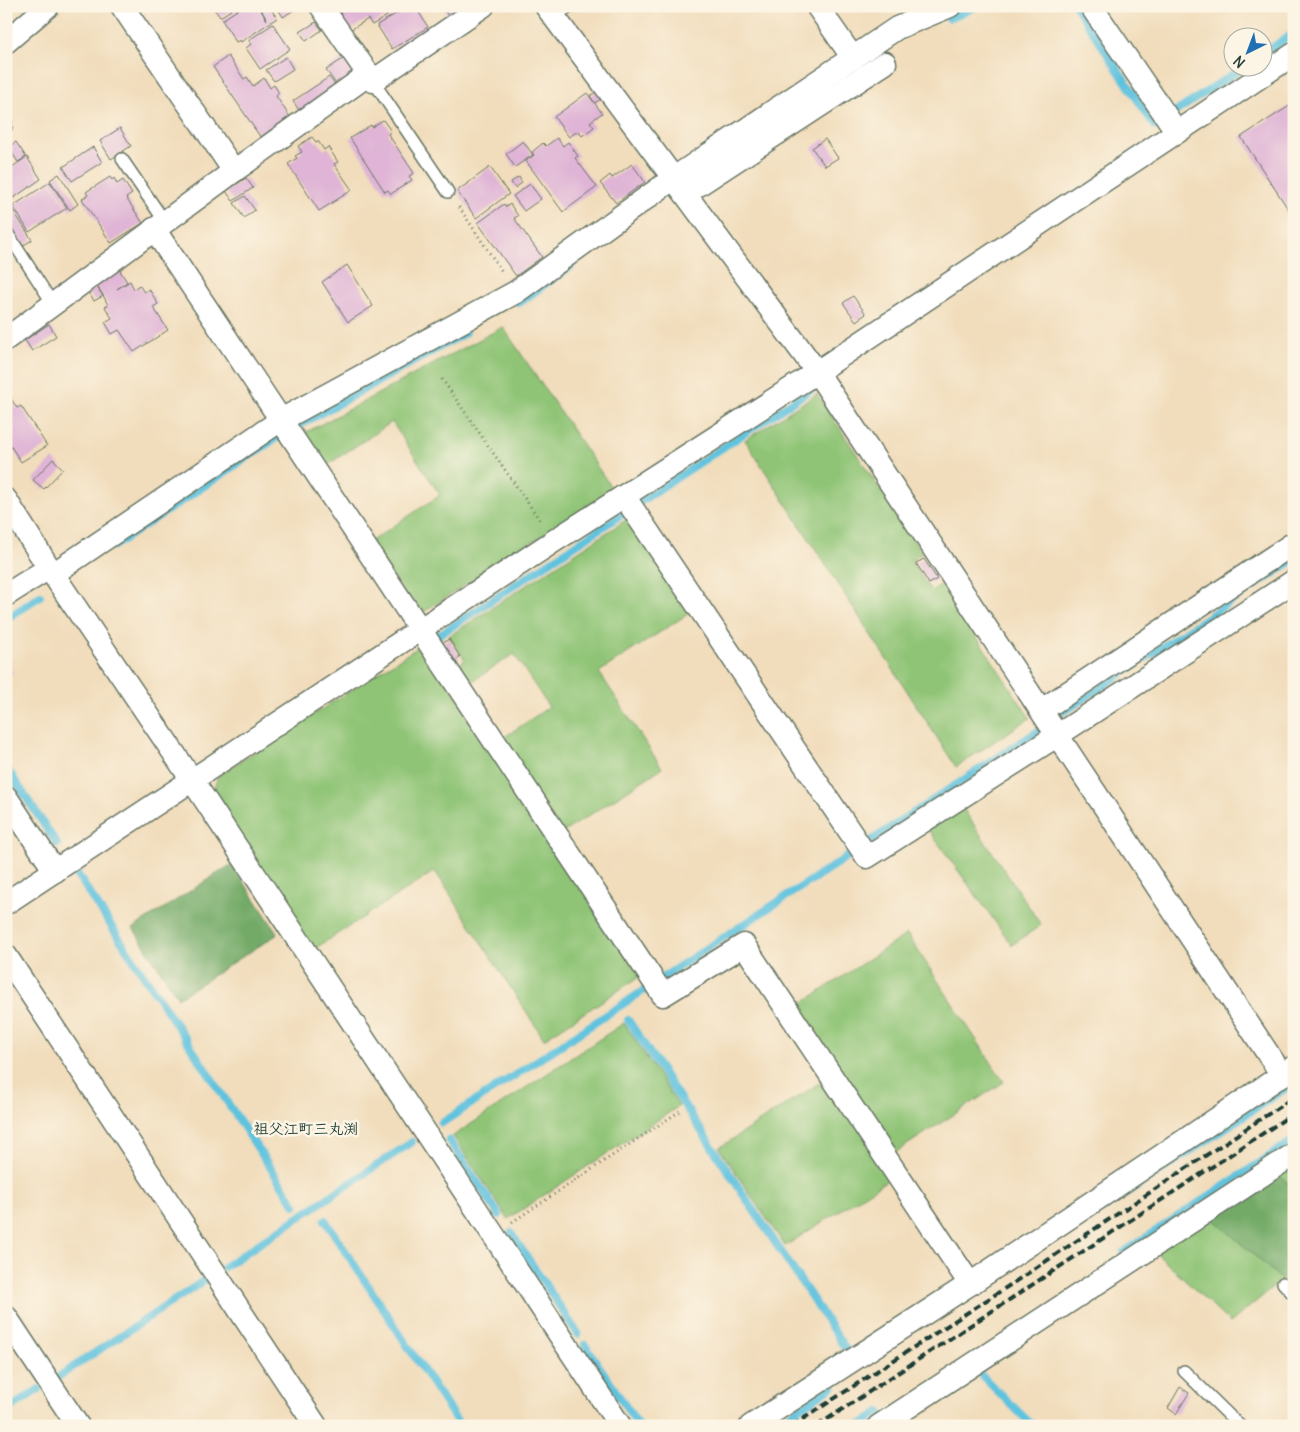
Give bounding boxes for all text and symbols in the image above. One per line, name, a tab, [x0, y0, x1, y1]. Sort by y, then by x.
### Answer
north arrow	[1222, 28, 1272, 78]
text: N	[1230, 52, 1249, 72]
district label: 祖父江町三丸渕	[253, 1119, 359, 1138]

